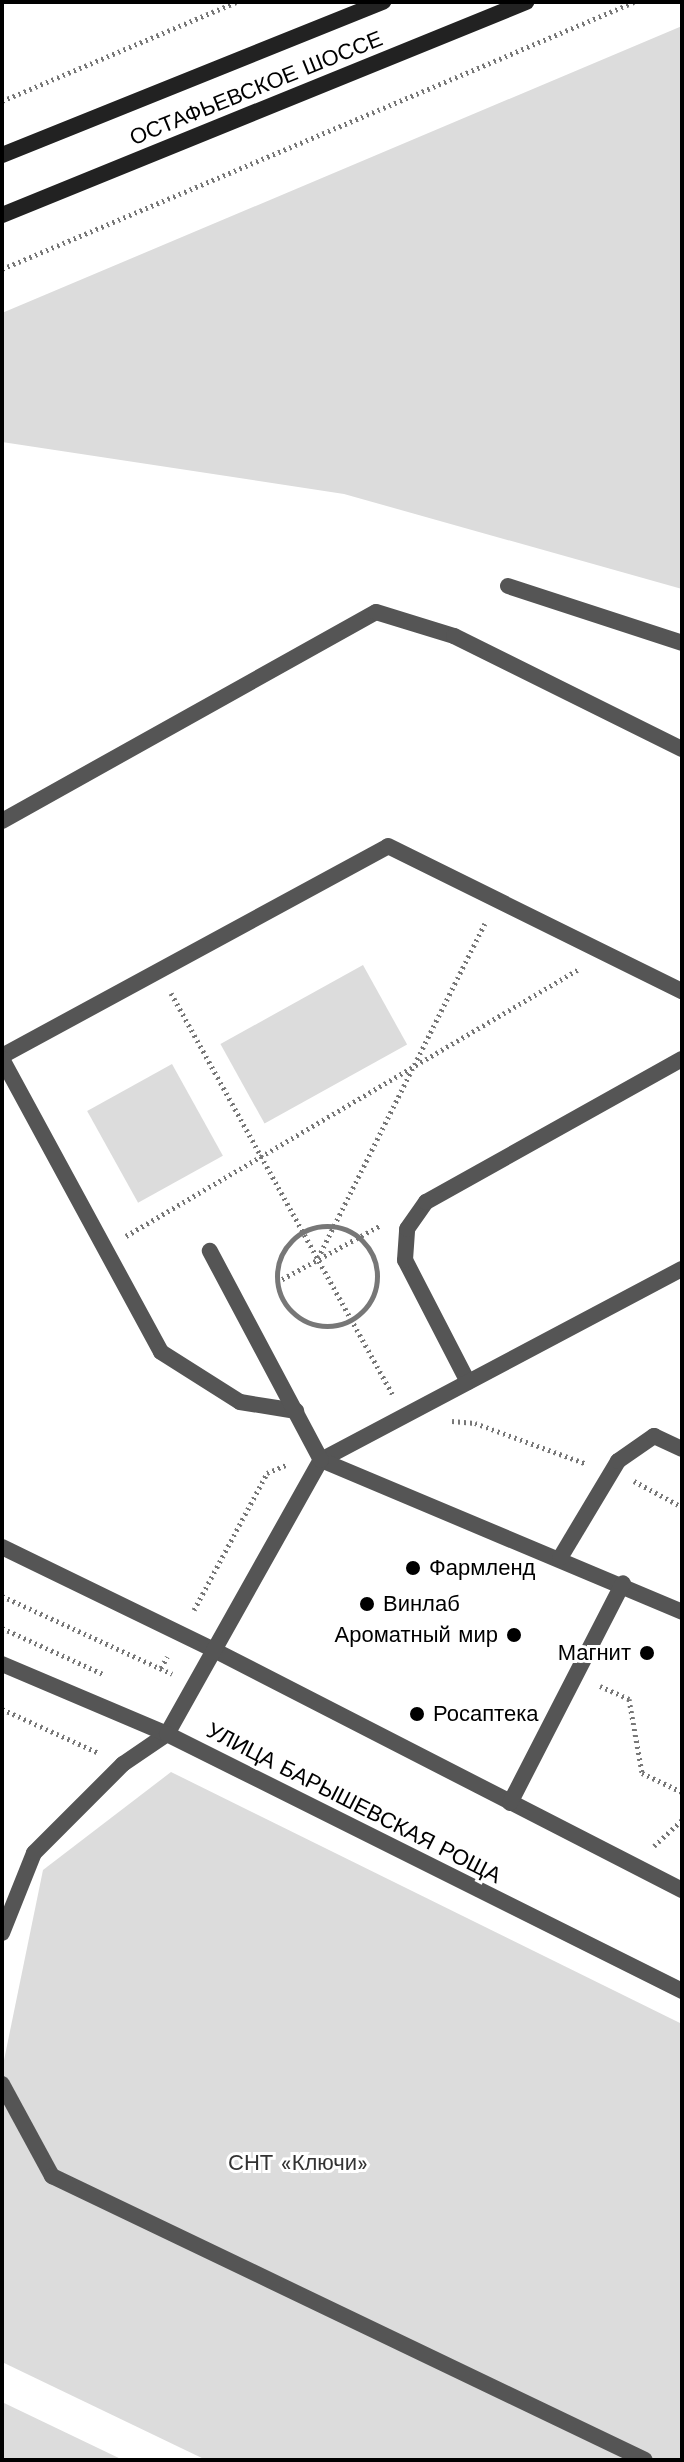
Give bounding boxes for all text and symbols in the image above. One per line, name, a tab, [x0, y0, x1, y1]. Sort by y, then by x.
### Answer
street label: ОСТАФЬЕВСКОЕ ШОССЕ	[126, 25, 386, 151]
place label: Фармленд	[429, 1555, 535, 1581]
marker: Фармленд	[404, 1559, 422, 1577]
place label: Винлаб	[383, 1591, 460, 1617]
marker: Винлаб	[358, 1595, 376, 1613]
place label: Ароматный мир	[334, 1622, 498, 1648]
marker: Ароматный мир	[505, 1626, 523, 1644]
place label: Магнит	[558, 1640, 631, 1666]
marker: Магнит	[638, 1644, 656, 1662]
place label: Росаптека	[433, 1701, 538, 1727]
marker: Росаптека	[408, 1705, 426, 1723]
street label: УЛИЦА БАРЫШЕВСКАЯ РОЩА	[202, 1717, 506, 1889]
park label: СНТ «Ключи»	[228, 2150, 368, 2176]

